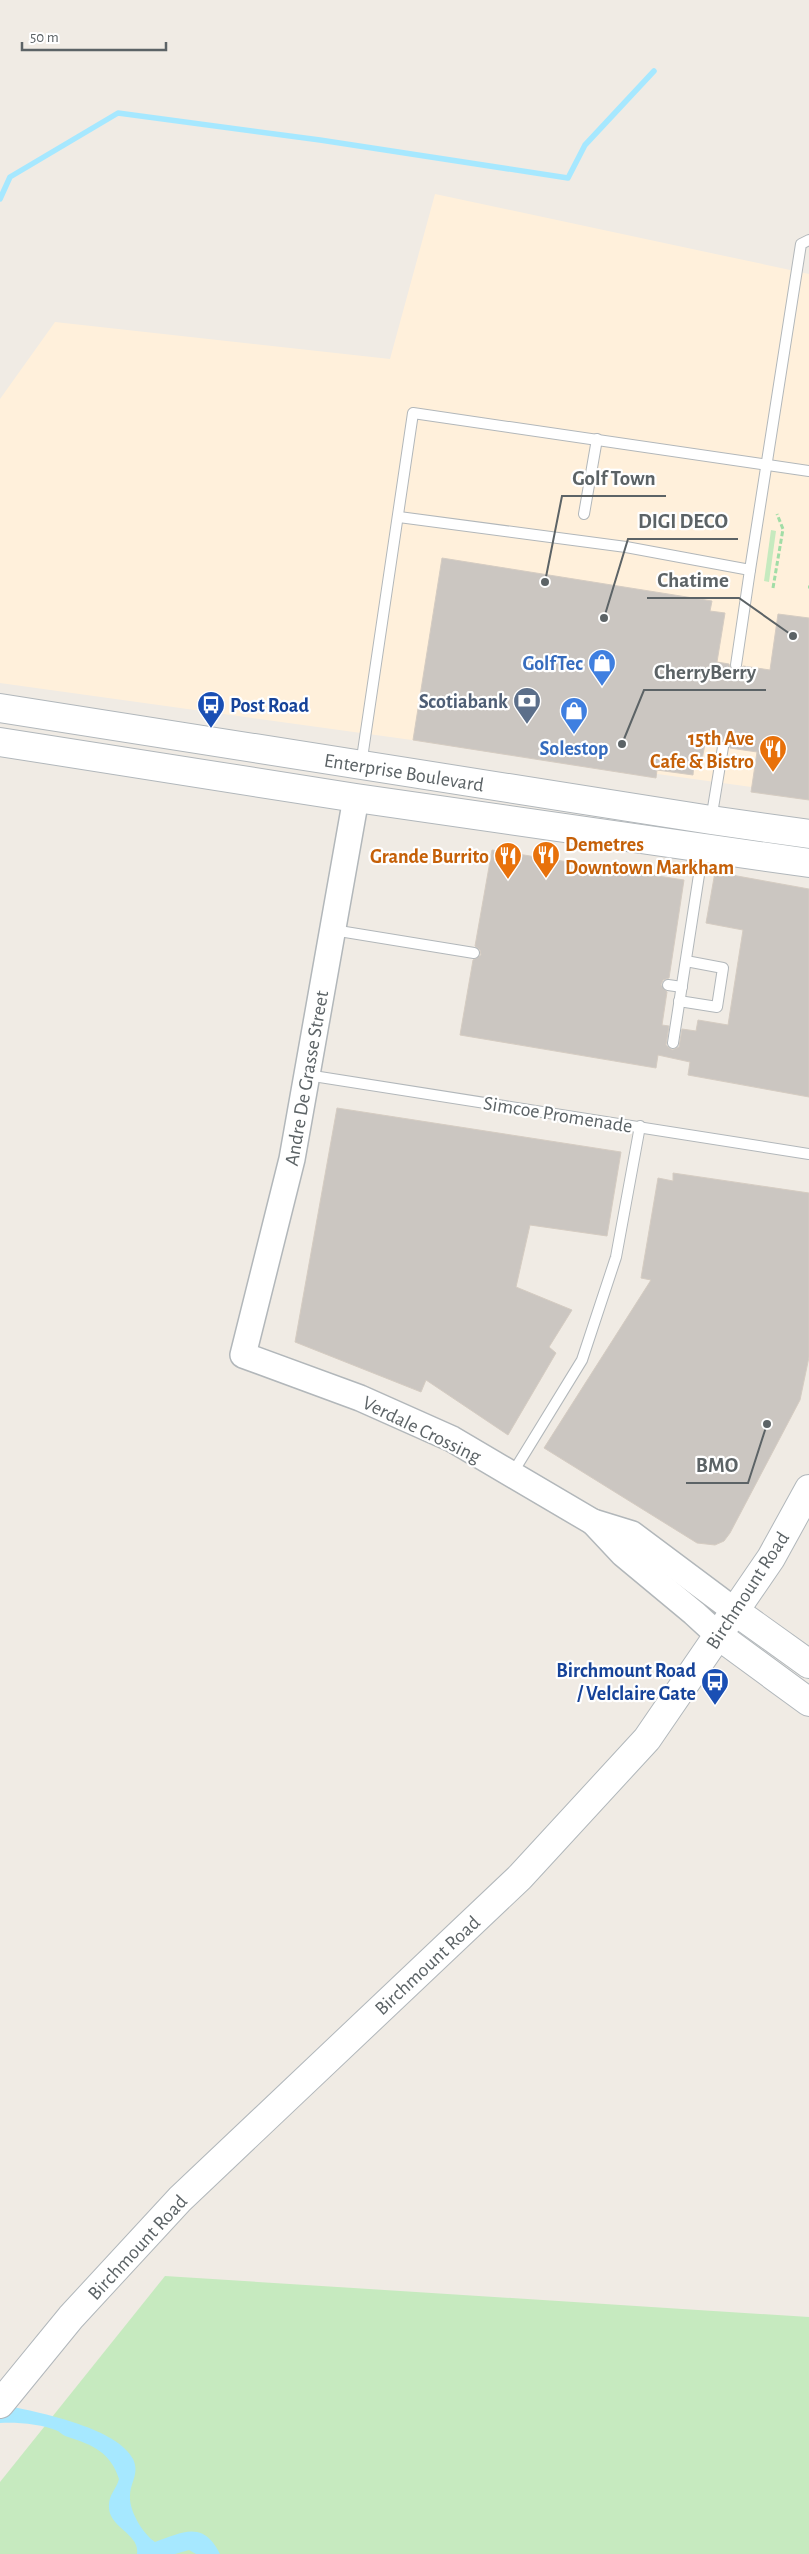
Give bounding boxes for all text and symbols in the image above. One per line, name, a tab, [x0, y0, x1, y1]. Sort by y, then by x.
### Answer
scale bar	[22, 20, 166, 52]
text: 50 m	[30, 30, 59, 45]
callout: Golf Town	[562, 460, 666, 496]
text: Golf Town	[572, 468, 656, 489]
callout: DIGI DECO	[628, 503, 738, 539]
text: DIGI DECO	[638, 511, 728, 532]
callout: Chatime	[647, 562, 739, 598]
text: Chatime	[657, 570, 729, 591]
shop icon: GolfTec	[587, 648, 617, 687]
place label: GolfTec	[523, 654, 583, 674]
callout: CherryBerry	[644, 654, 766, 690]
text: CherryBerry	[654, 662, 757, 683]
bank icon: Scotiabank	[512, 686, 542, 725]
bus stop icon: Post Road	[196, 690, 226, 729]
place label: Scotiabank	[419, 692, 508, 712]
place label: Post Road	[230, 696, 309, 716]
shop icon: Solestop	[559, 696, 589, 735]
place label: 15th Ave Cafe & Bistro	[650, 729, 754, 772]
restaurant icon: 15th Ave Cafe & Bistro	[758, 734, 788, 773]
place label: Solestop	[540, 739, 608, 759]
street label: Enterprise Boulevard	[323, 750, 485, 795]
place label: Demetres Downtown Markham	[565, 835, 734, 878]
restaurant icon: Demetres Downtown Markham	[531, 840, 561, 879]
restaurant icon: Grande Burrito	[493, 841, 523, 880]
place label: Grande Burrito	[370, 847, 489, 867]
street label: Andre De Grasse Street	[282, 988, 332, 1168]
street label: Simcoe Promenade	[482, 1093, 634, 1137]
street label: Verdale Crossing	[359, 1393, 484, 1467]
callout: BMO	[686, 1447, 748, 1483]
text: BMO	[696, 1455, 738, 1476]
street label: Birchmount Road	[703, 1528, 793, 1653]
place label: Birchmount Road / Velclaire Gate	[556, 1661, 696, 1704]
bus stop icon: Birchmount Road / Velclaire Gate	[700, 1667, 730, 1706]
street label: Birchmount Road	[371, 1912, 484, 2019]
street label: Birchmount Road	[84, 2191, 191, 2304]

